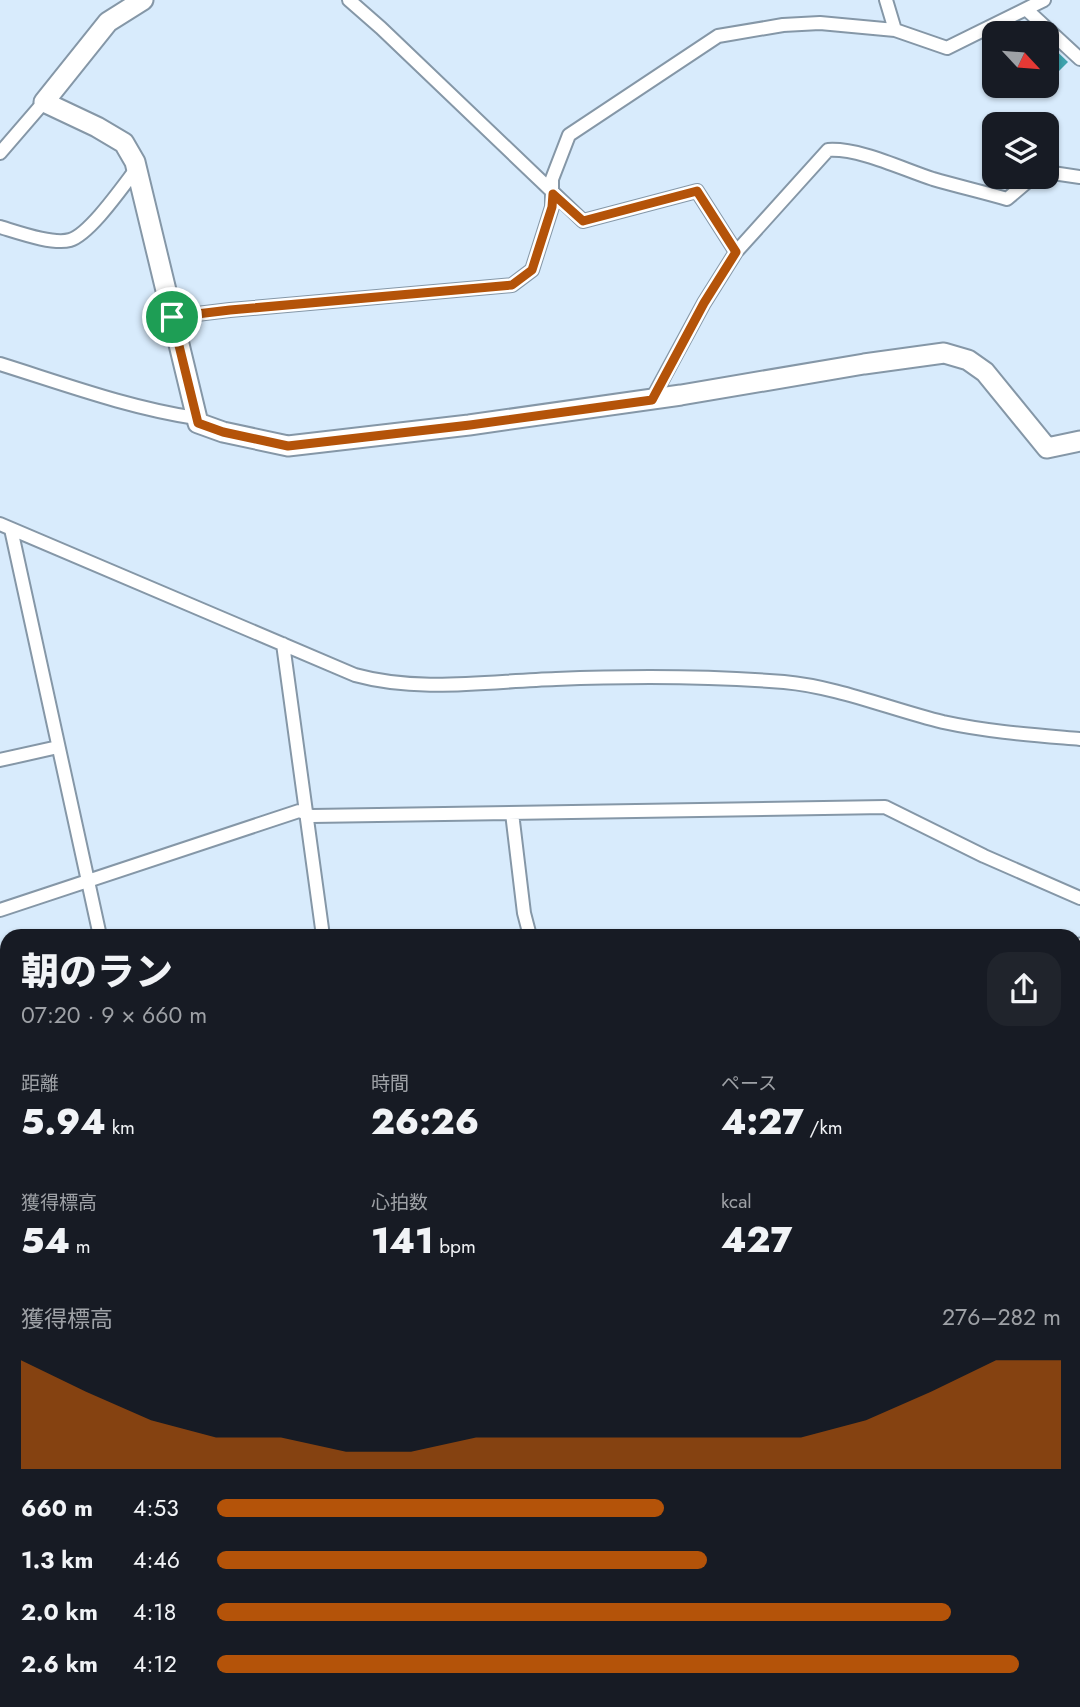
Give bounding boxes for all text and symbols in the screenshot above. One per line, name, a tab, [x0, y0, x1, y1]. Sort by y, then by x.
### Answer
north arrow	[982, 21, 1059, 98]
map controls	[982, 21, 1059, 189]
button: layers	[982, 112, 1059, 189]
pin	[142, 287, 202, 347]
icon: arrive	[153, 298, 191, 336]
text: 朝のラン	[21, 944, 173, 999]
button: share	[987, 952, 1061, 1026]
text: 07:20 · 9 × 660 m	[21, 998, 207, 1032]
text: 距離	[21, 1070, 59, 1097]
text: 時間	[371, 1070, 409, 1097]
text: ペース	[721, 1070, 777, 1097]
text: 5.94	[21, 1097, 106, 1147]
text: 26:26	[371, 1097, 479, 1147]
text: 4:27	[721, 1097, 804, 1147]
text: km	[106, 1114, 135, 1141]
text: /km	[804, 1114, 843, 1141]
text: kcal	[721, 1188, 752, 1215]
text: 獲得標高	[21, 1189, 97, 1216]
text: 心拍数	[371, 1189, 428, 1216]
text: 427	[721, 1215, 792, 1265]
text: 54	[21, 1216, 70, 1266]
text: 141	[371, 1216, 434, 1266]
text: m	[70, 1233, 91, 1260]
text: bpm	[434, 1233, 476, 1260]
text: 276–282 m	[942, 1300, 1061, 1334]
text: 獲得標高	[21, 1302, 113, 1336]
text: 660 m	[21, 1491, 93, 1525]
text: 4:53	[133, 1491, 179, 1525]
text: 1.3 km	[21, 1543, 93, 1577]
text: 4:46	[133, 1543, 180, 1577]
text: 2.0 km	[21, 1595, 98, 1629]
text: 4:18	[133, 1595, 176, 1629]
text: 2.6 km	[21, 1647, 98, 1681]
text: 4:12	[133, 1647, 177, 1681]

